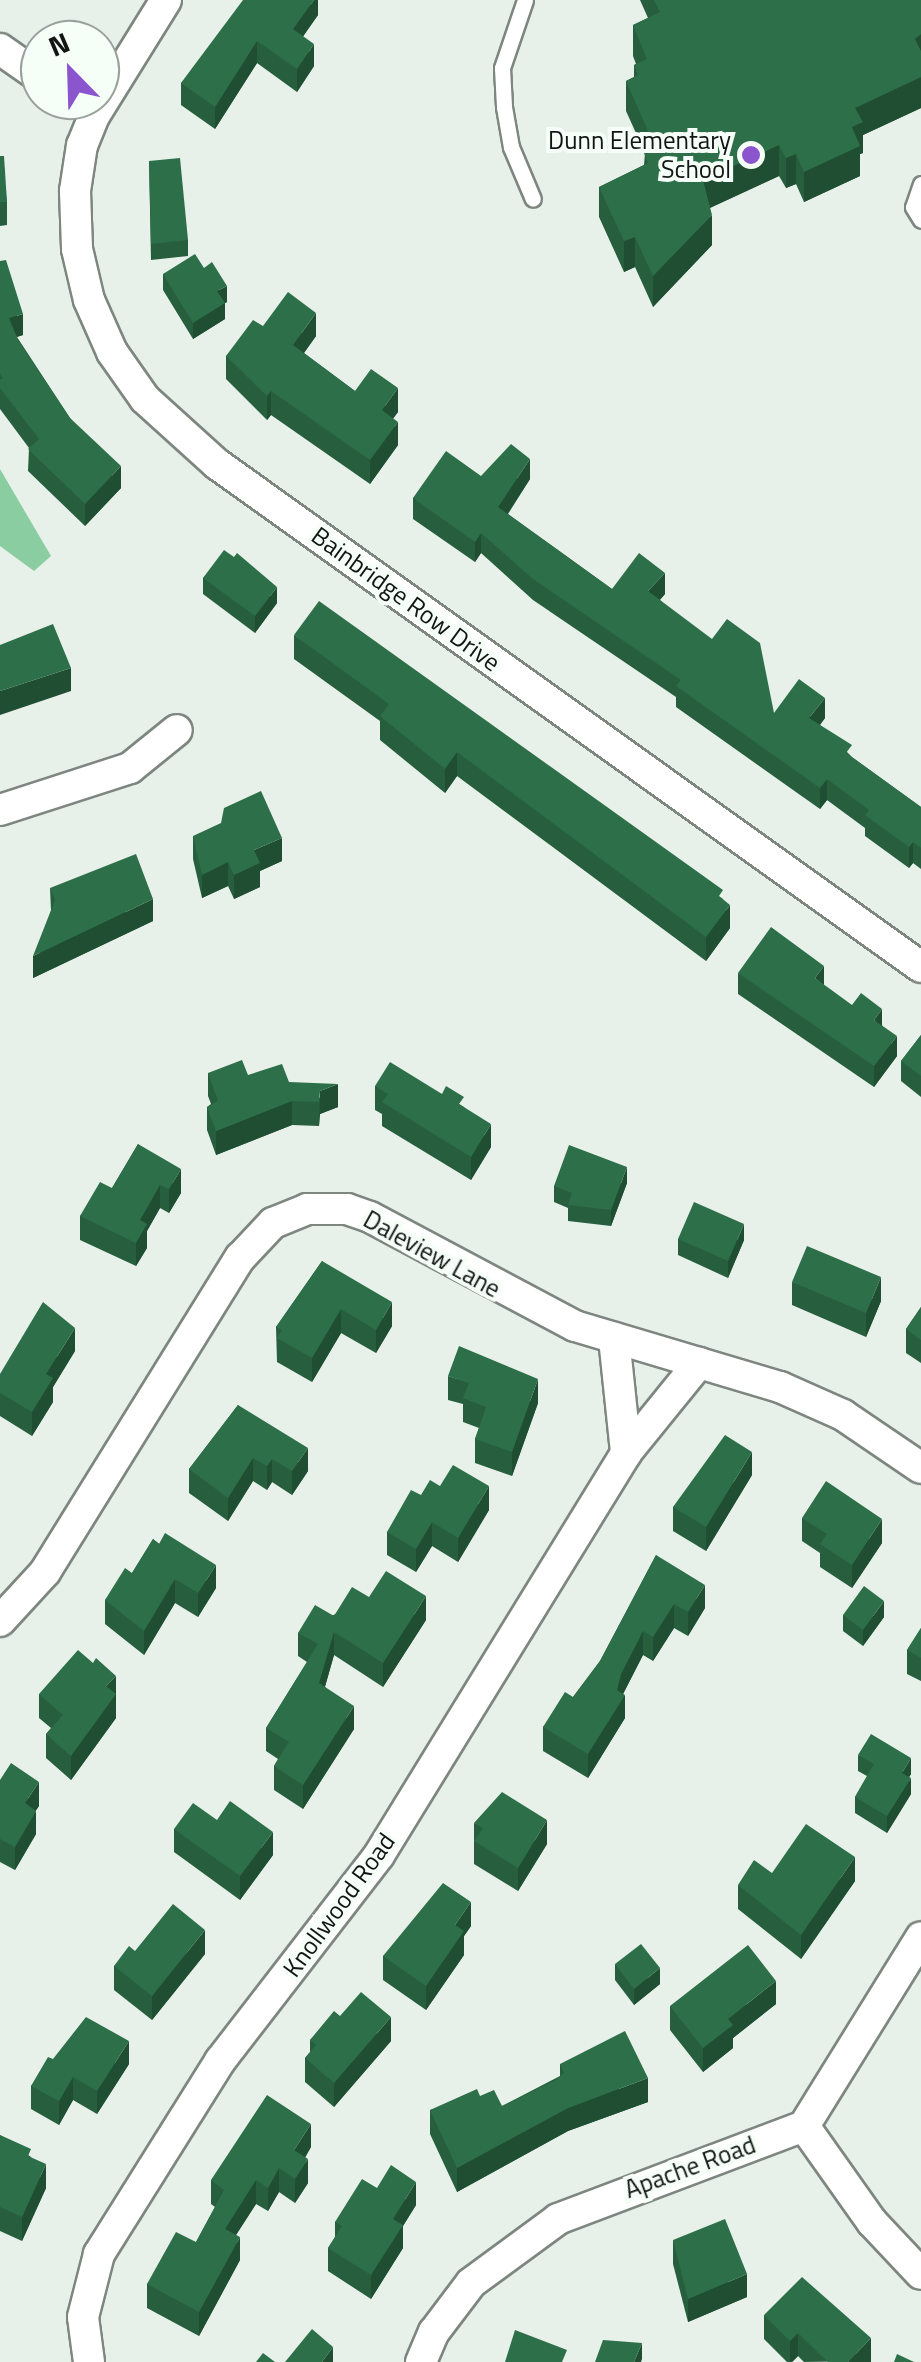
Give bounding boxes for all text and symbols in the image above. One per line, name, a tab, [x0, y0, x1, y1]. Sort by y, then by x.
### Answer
north arrow	[20, 20, 120, 120]
text: N	[42, 20, 76, 67]
place label: Dunn Elementary School	[548, 126, 731, 185]
marker: Dunn Elementary School	[740, 144, 762, 166]
street label: Bainbridge Row Drive	[306, 521, 506, 677]
street label: Daleview Lane	[358, 1204, 506, 1304]
street label: Knollwood Road	[277, 1827, 401, 1983]
street label: Apache Road	[620, 2129, 760, 2205]

